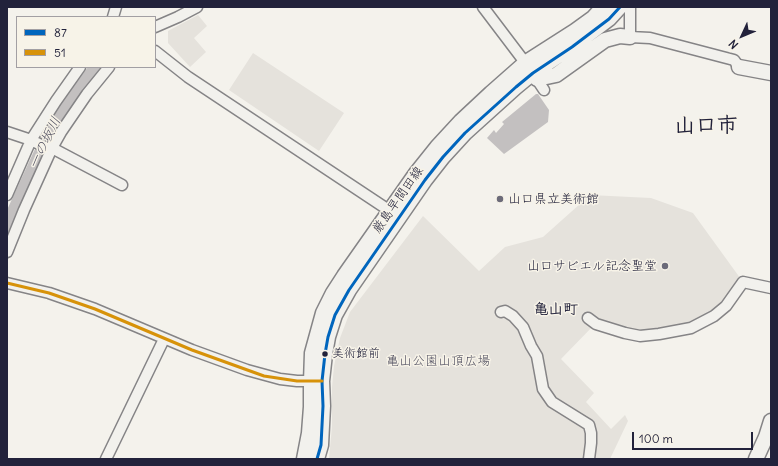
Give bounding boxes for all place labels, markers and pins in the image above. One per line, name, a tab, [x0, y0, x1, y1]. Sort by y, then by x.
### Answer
place label: 山口県立美術館	[508, 191, 599, 207]
marker: 山口県立美術館	[495, 194, 505, 204]
place label: 山口サビエル記念聖堂	[527, 258, 657, 274]
marker: 山口サビエル記念聖堂	[660, 261, 670, 271]
place label: 美術館前	[332, 347, 380, 361]
marker: 美術館前	[320, 349, 330, 359]

